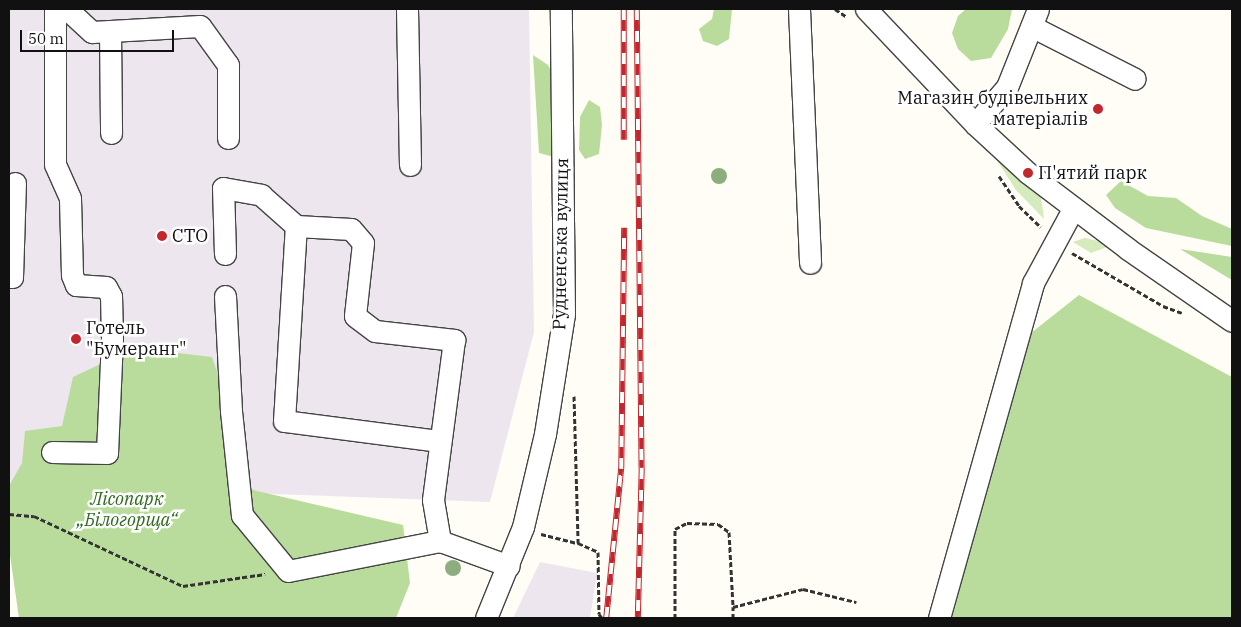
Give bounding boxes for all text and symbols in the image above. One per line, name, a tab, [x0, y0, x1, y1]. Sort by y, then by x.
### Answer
scale bar	[22, 20, 176, 52]
text: 50 m	[28, 29, 64, 48]
place label: Магазин будівельних матеріалів	[897, 88, 1088, 130]
marker: Магазин будівельних матеріалів	[1092, 103, 1104, 115]
street label: Рудненська вулиця	[549, 158, 573, 330]
place label: П'ятий парк	[1038, 162, 1147, 184]
marker: П'ятий парк	[1022, 167, 1034, 179]
place label: СТО	[172, 225, 208, 247]
marker: СТО	[156, 230, 168, 242]
place label: Готель "Бумеранг"	[86, 318, 186, 360]
marker: Готель "Бумеранг"	[70, 333, 82, 345]
park label: Лісопарк „Білогорща“	[77, 489, 177, 532]

